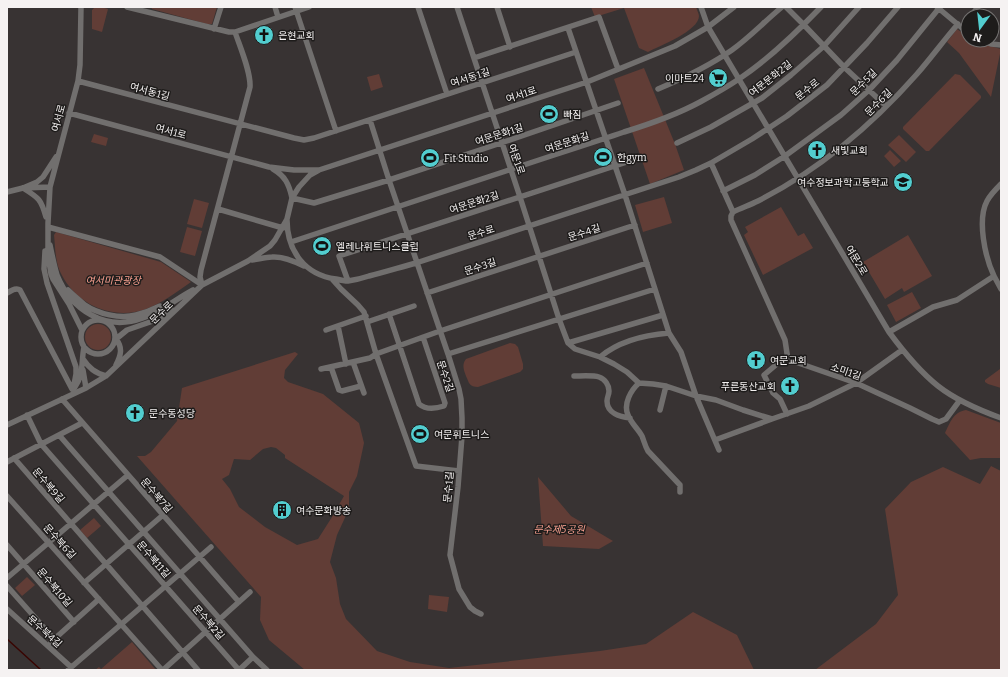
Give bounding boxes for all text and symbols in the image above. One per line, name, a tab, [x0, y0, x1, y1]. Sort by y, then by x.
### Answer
north arrow	[960, 8, 1000, 48]
church icon: 은현교회	[253, 24, 275, 46]
place label: 은현교회	[278, 30, 315, 42]
text: N	[971, 30, 983, 45]
street label: 여문문화2길	[747, 58, 795, 99]
street label: 여서동1길	[449, 66, 492, 90]
supermarket icon: 이마트24	[707, 67, 729, 89]
street label: 문수5길	[848, 67, 880, 99]
place label: 이마트24	[665, 73, 704, 85]
street label: 문수로	[793, 76, 822, 103]
street label: 여서동1길	[128, 81, 171, 103]
street label: 여서1로	[504, 84, 538, 106]
street label: 문수6길	[863, 87, 895, 119]
street label: 여서로	[50, 103, 68, 133]
sports icon: 빠짐	[538, 103, 560, 125]
place label: 빠짐	[563, 109, 581, 121]
street label: 여서1로	[154, 122, 188, 142]
street label: 여문문화1길	[474, 122, 525, 148]
street label: 여문문화길	[544, 130, 591, 156]
church icon: 새빛교회	[806, 139, 828, 161]
street label: 여문1로	[505, 142, 527, 176]
place label: 새빛교회	[831, 145, 868, 157]
sports icon: 한gym	[592, 146, 614, 168]
sports icon: Fit Studio	[419, 147, 441, 169]
place label: 한gym	[617, 152, 647, 164]
place label: Fit Studio	[444, 153, 489, 165]
school or university icon: 여수정보과학고등학교	[892, 171, 914, 193]
place label: 여수정보과학고등학교	[797, 177, 889, 189]
street label: 여문문화2길	[448, 189, 501, 217]
street label: 문수4길	[567, 222, 602, 244]
street label: 문수로	[466, 223, 496, 243]
sports icon: 엘레나휘트니스클럽	[311, 235, 333, 257]
place label: 엘레나휘트니스클럽	[336, 241, 419, 253]
street label: 여문2로	[842, 243, 870, 278]
street label: 문수3길	[463, 256, 498, 278]
park label: 여서미관광장	[85, 275, 142, 287]
street label: 문수로	[148, 299, 176, 327]
church icon: 여문교회	[745, 349, 767, 371]
place label: 여문교회	[770, 355, 807, 367]
street label: 문수2길	[434, 359, 456, 394]
street label: 소미1길	[829, 361, 863, 383]
church icon: 푸른동산교회	[779, 375, 801, 397]
place label: 푸른동산교회	[721, 381, 776, 393]
church icon: 문수동성당	[124, 402, 146, 424]
place label: 문수동성당	[149, 408, 195, 420]
sports icon: 여문휘트니스	[409, 423, 431, 445]
place label: 여문휘트니스	[434, 429, 489, 441]
street label: 문수북9길	[30, 466, 67, 506]
street label: 문수1길	[442, 471, 456, 503]
street label: 문수북7길	[138, 476, 174, 515]
building icon: 여수문화방송	[271, 499, 293, 521]
place label: 여수문화방송	[296, 505, 351, 517]
street label: 문수북6길	[41, 522, 78, 562]
park label: 문수제5공원	[533, 524, 585, 536]
street label: 문수북11길	[134, 539, 173, 581]
street label: 문수북10길	[34, 566, 74, 609]
street label: 문수북2길	[190, 603, 227, 643]
street label: 문수북4길	[24, 613, 64, 650]

